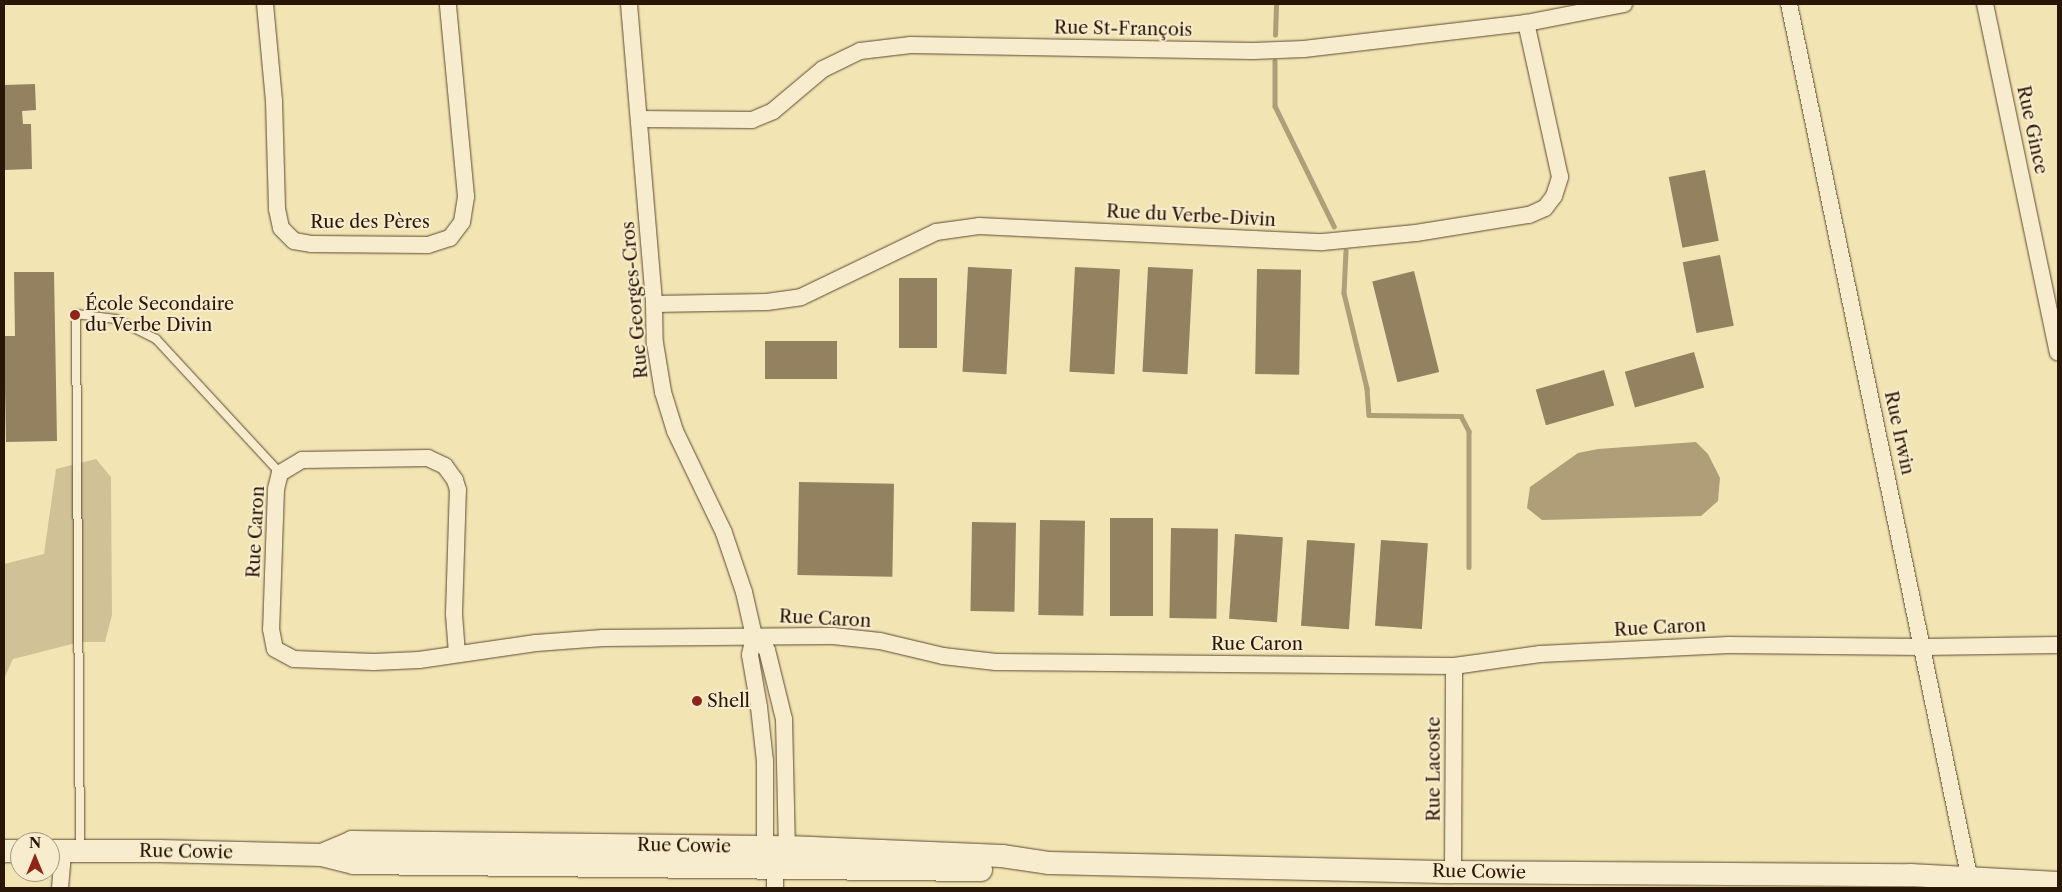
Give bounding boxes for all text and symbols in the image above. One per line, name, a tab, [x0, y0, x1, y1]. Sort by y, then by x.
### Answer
street label: Rue St-François	[1054, 17, 1192, 41]
street label: Rue Gince	[2012, 84, 2052, 176]
street label: Rue du Verbe-Divin	[1105, 201, 1277, 231]
street label: Rue des Pères	[310, 211, 430, 233]
street label: Rue Georges-Cros	[617, 220, 653, 380]
place label: École Secondaire du Verbe Divin	[85, 294, 234, 336]
marker: École Secondaire du Verbe Divin	[69, 309, 81, 321]
street label: Rue Irwin	[1880, 389, 1918, 477]
street label: Rue Caron	[243, 485, 269, 579]
street label: Rue Caron	[778, 606, 872, 632]
street label: Rue Caron	[1613, 615, 1707, 641]
street label: Rue Caron	[1211, 633, 1303, 655]
place label: Shell	[707, 690, 750, 712]
marker: Shell	[691, 695, 703, 707]
street label: Rue Lacoste	[1423, 716, 1445, 822]
north arrow	[10, 832, 60, 882]
text: N	[29, 834, 41, 852]
street label: Rue Cowie	[637, 834, 731, 858]
street label: Rue Cowie	[139, 840, 233, 864]
street label: Rue Cowie	[1432, 860, 1526, 884]

